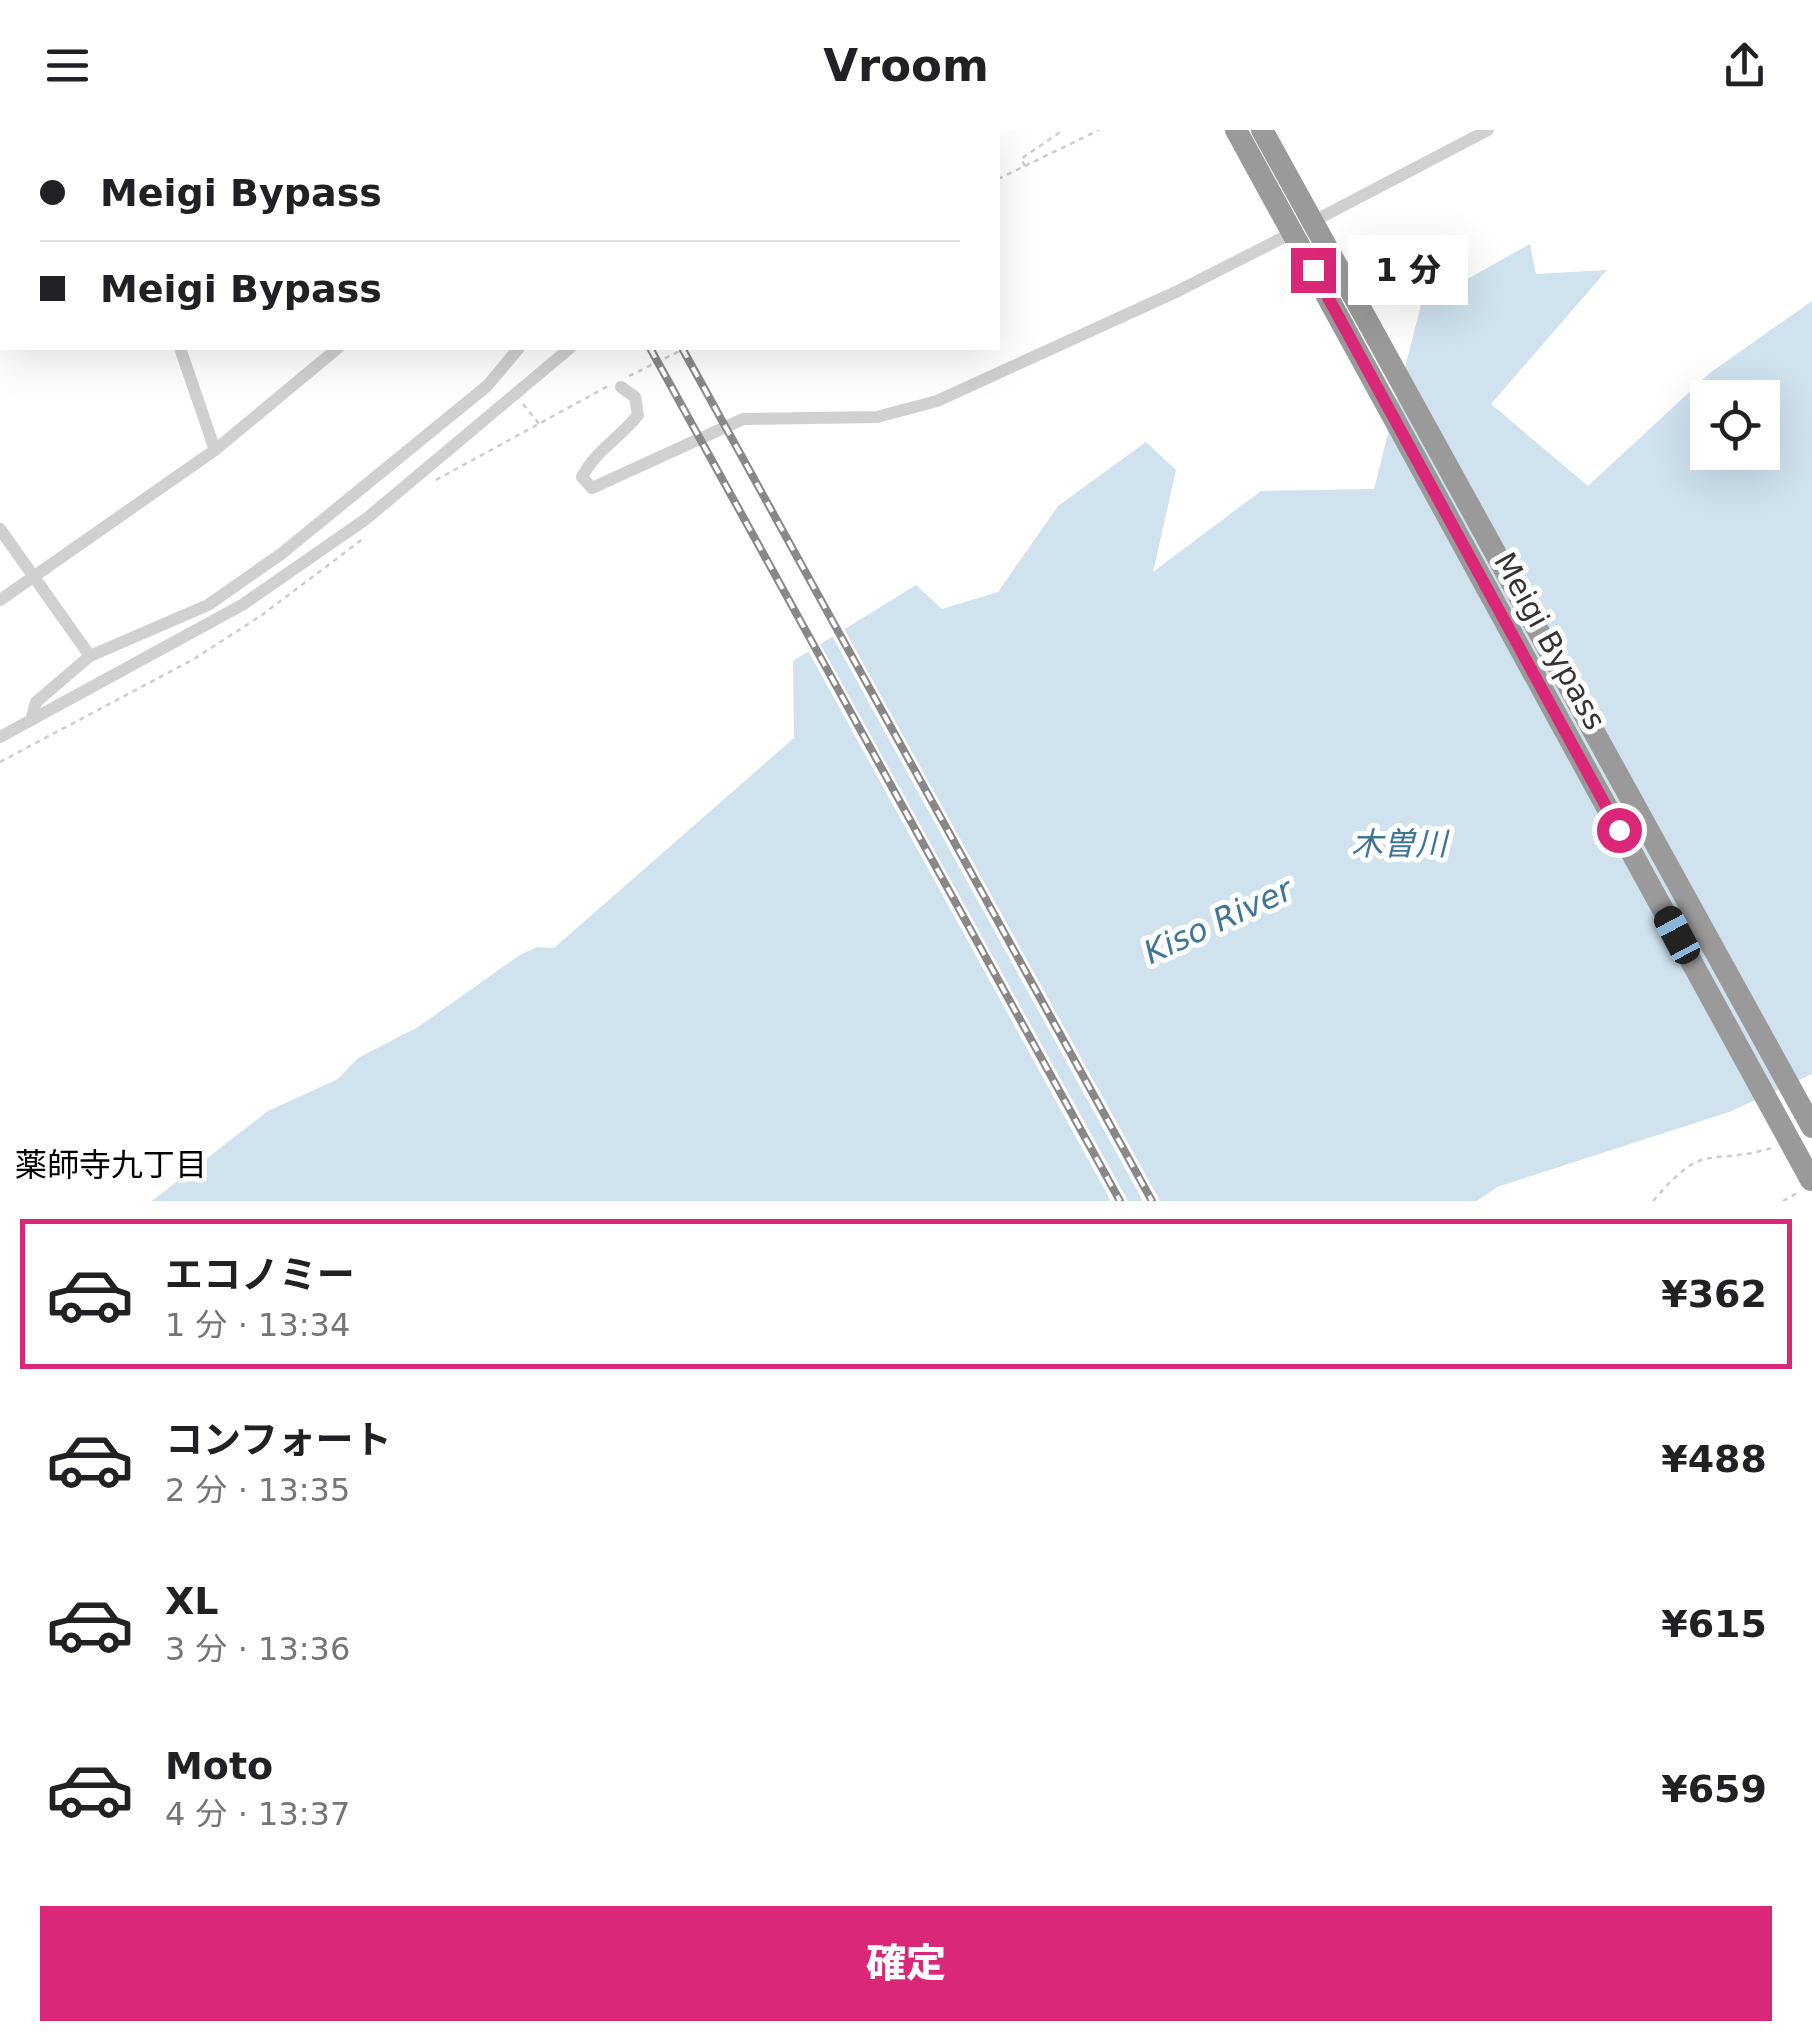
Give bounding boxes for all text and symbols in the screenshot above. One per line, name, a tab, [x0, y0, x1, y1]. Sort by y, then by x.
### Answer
icon: menu	[40, 38, 95, 93]
icon: share	[1717, 38, 1772, 93]
text: Vroom	[823, 39, 989, 92]
text: Meigi Bypass	[100, 171, 382, 215]
callout: 1 分	[1348, 235, 1468, 305]
route end	[1291, 248, 1336, 293]
text: 1 分	[1375, 251, 1441, 289]
text: Meigi Bypass	[100, 267, 382, 311]
map controls	[1690, 380, 1780, 470]
button: locate	[1690, 380, 1780, 470]
street label: Meigi Bypass	[1487, 547, 1613, 735]
route start	[1597, 808, 1642, 853]
water label: 木曽川	[1351, 825, 1450, 863]
water label: Kiso River	[1138, 869, 1300, 972]
car	[1650, 901, 1704, 969]
district label: 薬師寺九丁目	[15, 1146, 207, 1184]
icon: car	[45, 1249, 135, 1339]
text: エコノミー	[165, 1253, 355, 1297]
text: ¥362	[1661, 1272, 1767, 1316]
text: 1 分 · 13:34	[165, 1306, 350, 1344]
icon: car	[45, 1414, 135, 1504]
text: コンフォート	[165, 1418, 392, 1462]
text: ¥488	[1661, 1437, 1767, 1481]
text: 2 分 · 13:35	[165, 1471, 350, 1509]
icon: car	[45, 1579, 135, 1669]
text: XL	[165, 1579, 219, 1623]
text: ¥615	[1661, 1602, 1767, 1646]
text: 3 分 · 13:36	[165, 1630, 350, 1668]
icon: car	[45, 1744, 135, 1834]
text: Moto	[165, 1744, 273, 1788]
text: ¥659	[1661, 1767, 1767, 1811]
text: 4 分 · 13:37	[165, 1795, 350, 1833]
button: 確定	[40, 1906, 1772, 2021]

